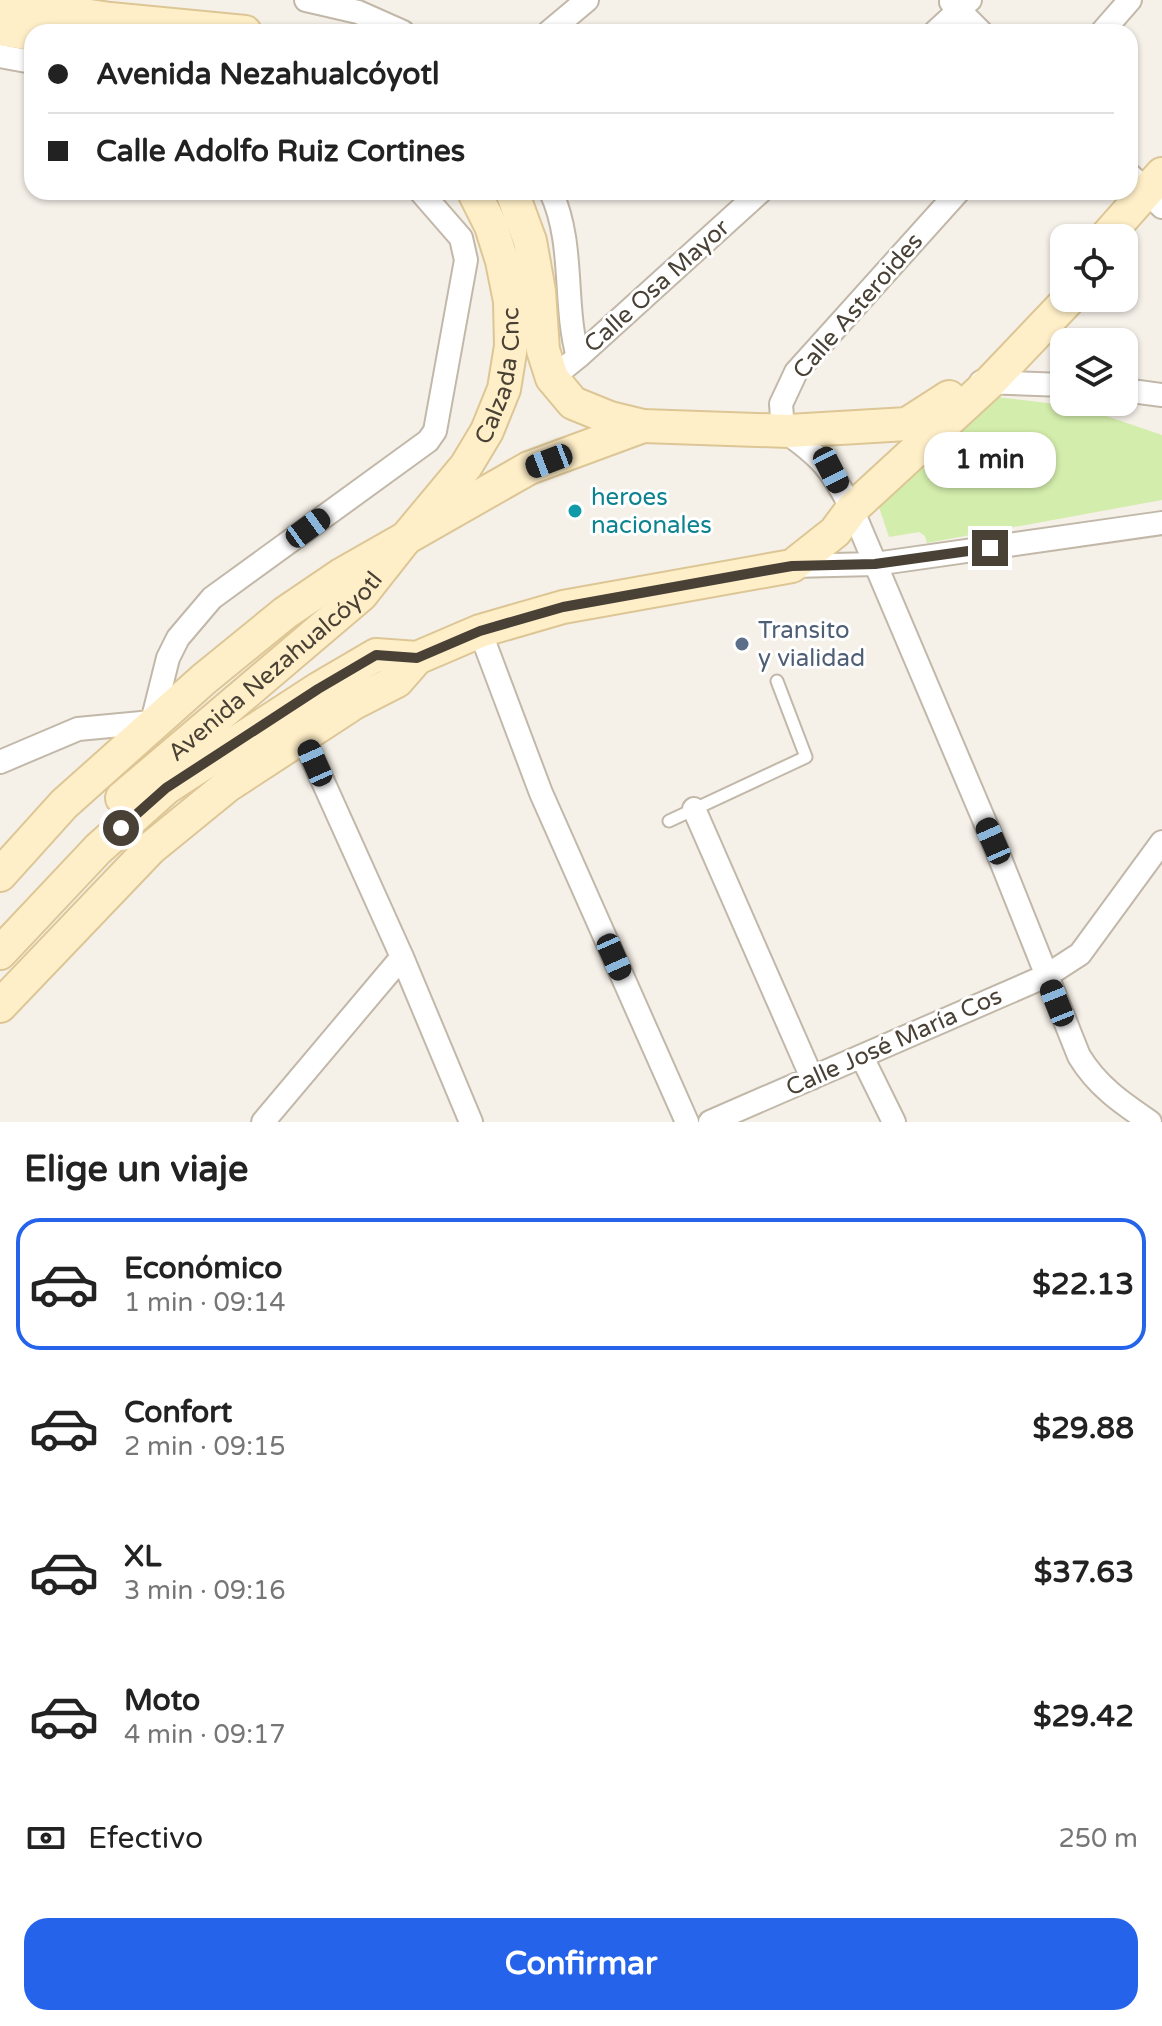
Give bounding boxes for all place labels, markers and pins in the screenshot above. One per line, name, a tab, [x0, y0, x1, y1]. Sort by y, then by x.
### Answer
place label: heroes nacionales	[591, 483, 712, 540]
marker: heroes nacionales	[566, 502, 584, 520]
place label: Transito y vialidad	[758, 616, 865, 673]
marker: Transito y vialidad	[733, 635, 751, 653]

